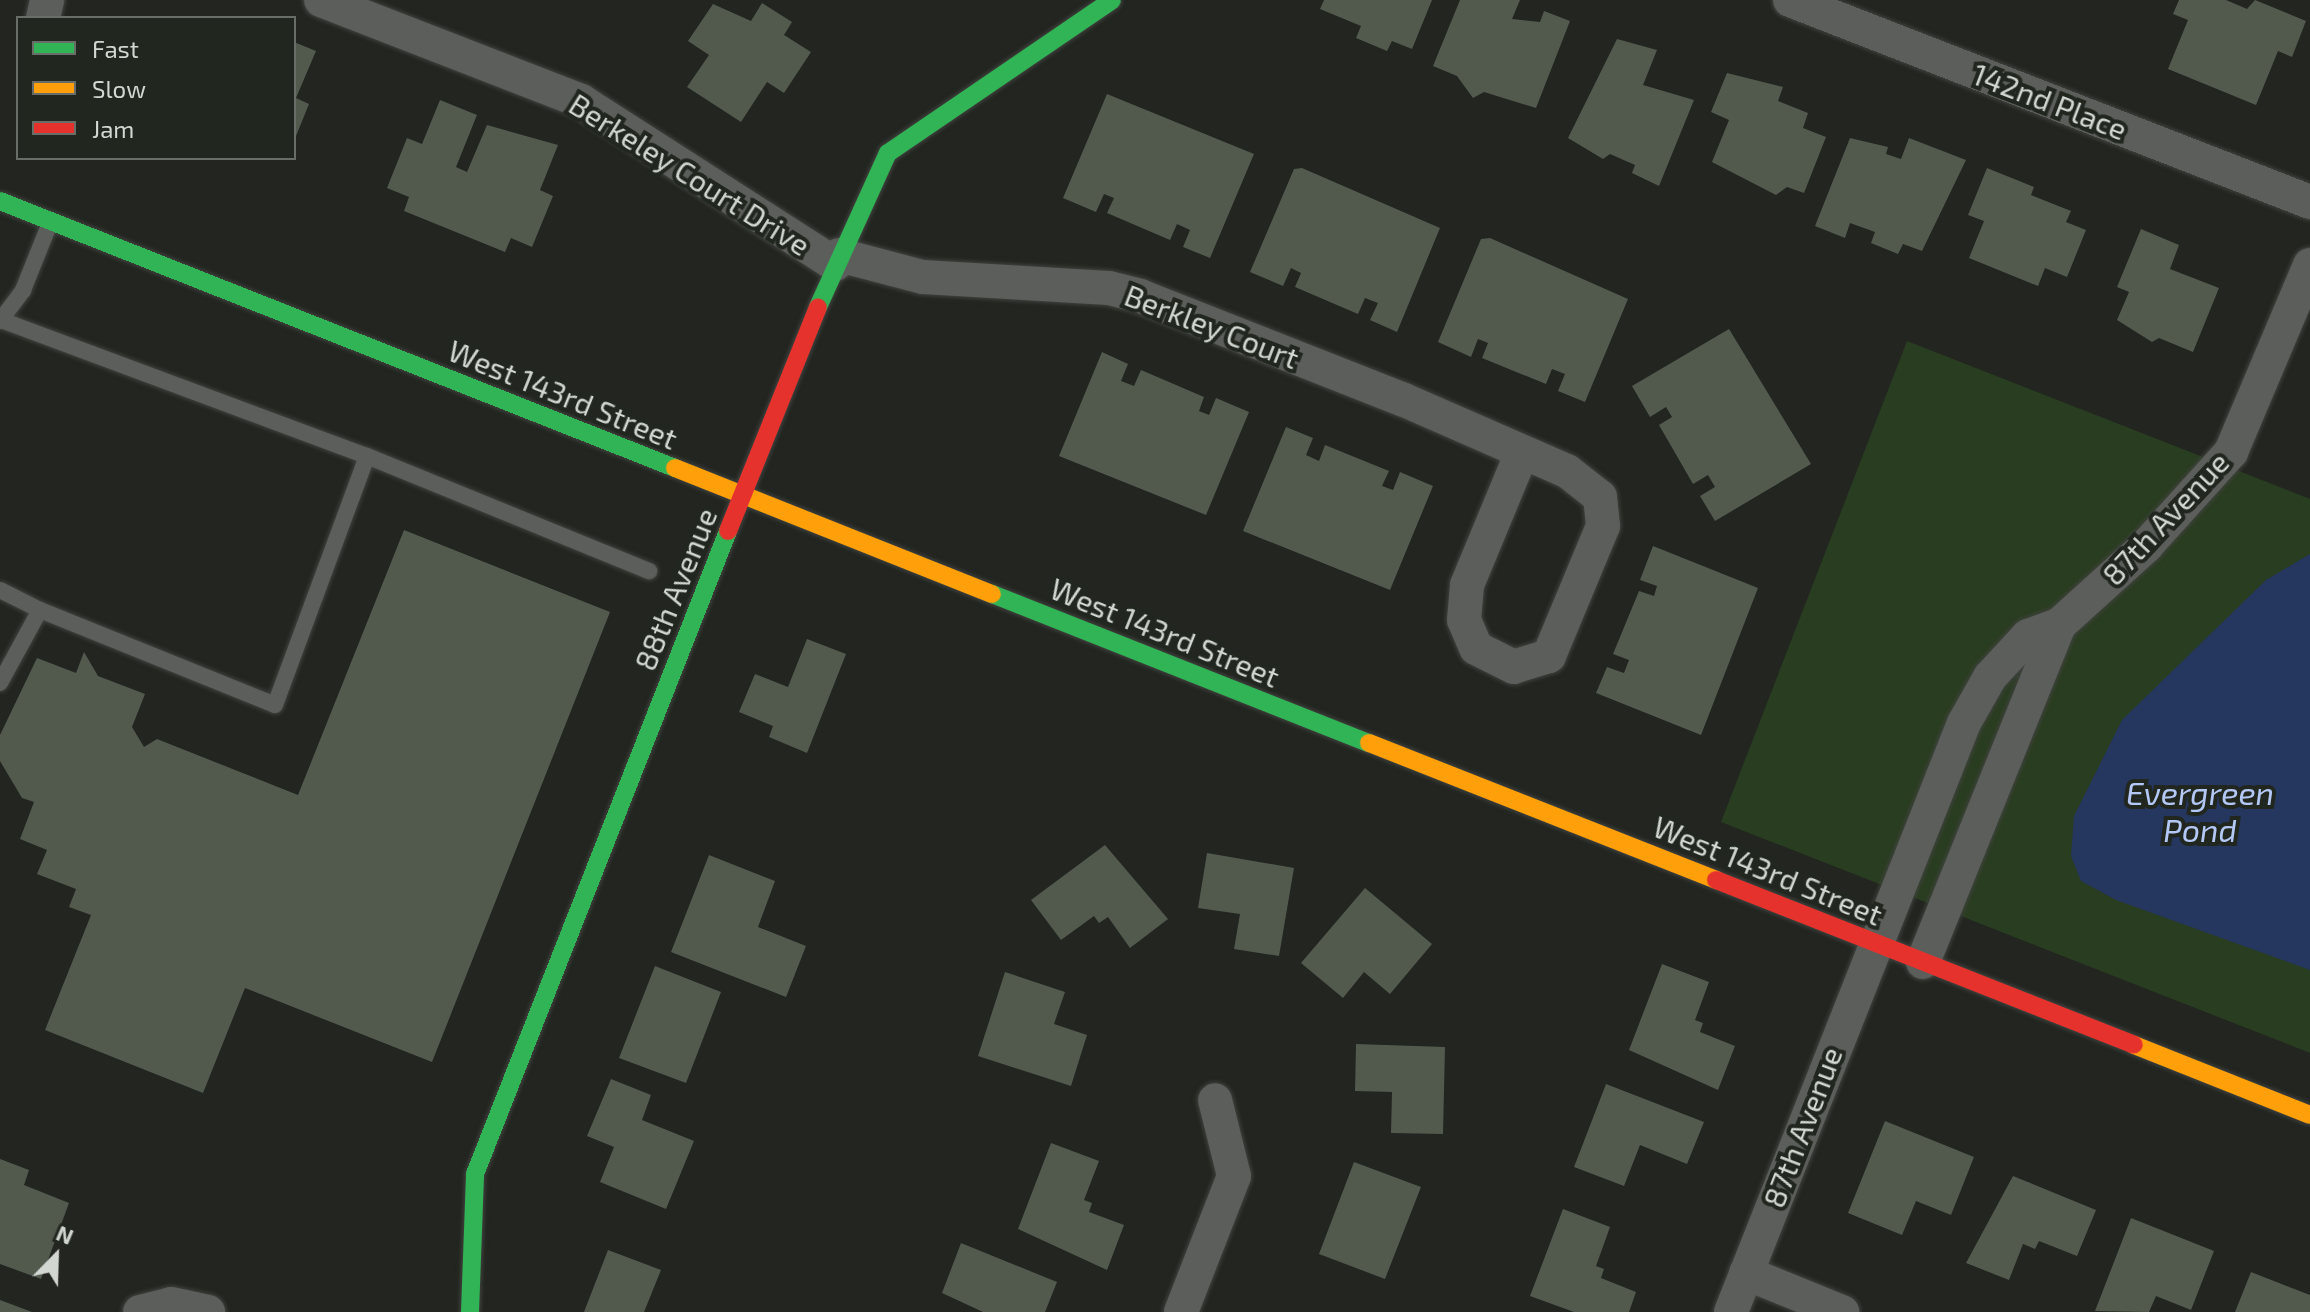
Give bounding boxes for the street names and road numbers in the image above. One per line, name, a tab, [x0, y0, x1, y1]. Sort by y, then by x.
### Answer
street label: 142nd Place	[1968, 55, 2132, 147]
street label: Berkeley Court Drive	[563, 85, 817, 263]
street label: Berkley Court	[1120, 276, 1304, 376]
street label: West 143rd Street	[443, 332, 683, 456]
street label: 87th Avenue	[2094, 444, 2236, 592]
street label: 88th Avenue	[626, 502, 724, 676]
street label: West 143rd Street	[1045, 570, 1285, 694]
street label: West 143rd Street	[1648, 808, 1888, 932]
street label: 87th Avenue	[1755, 1041, 1849, 1213]

